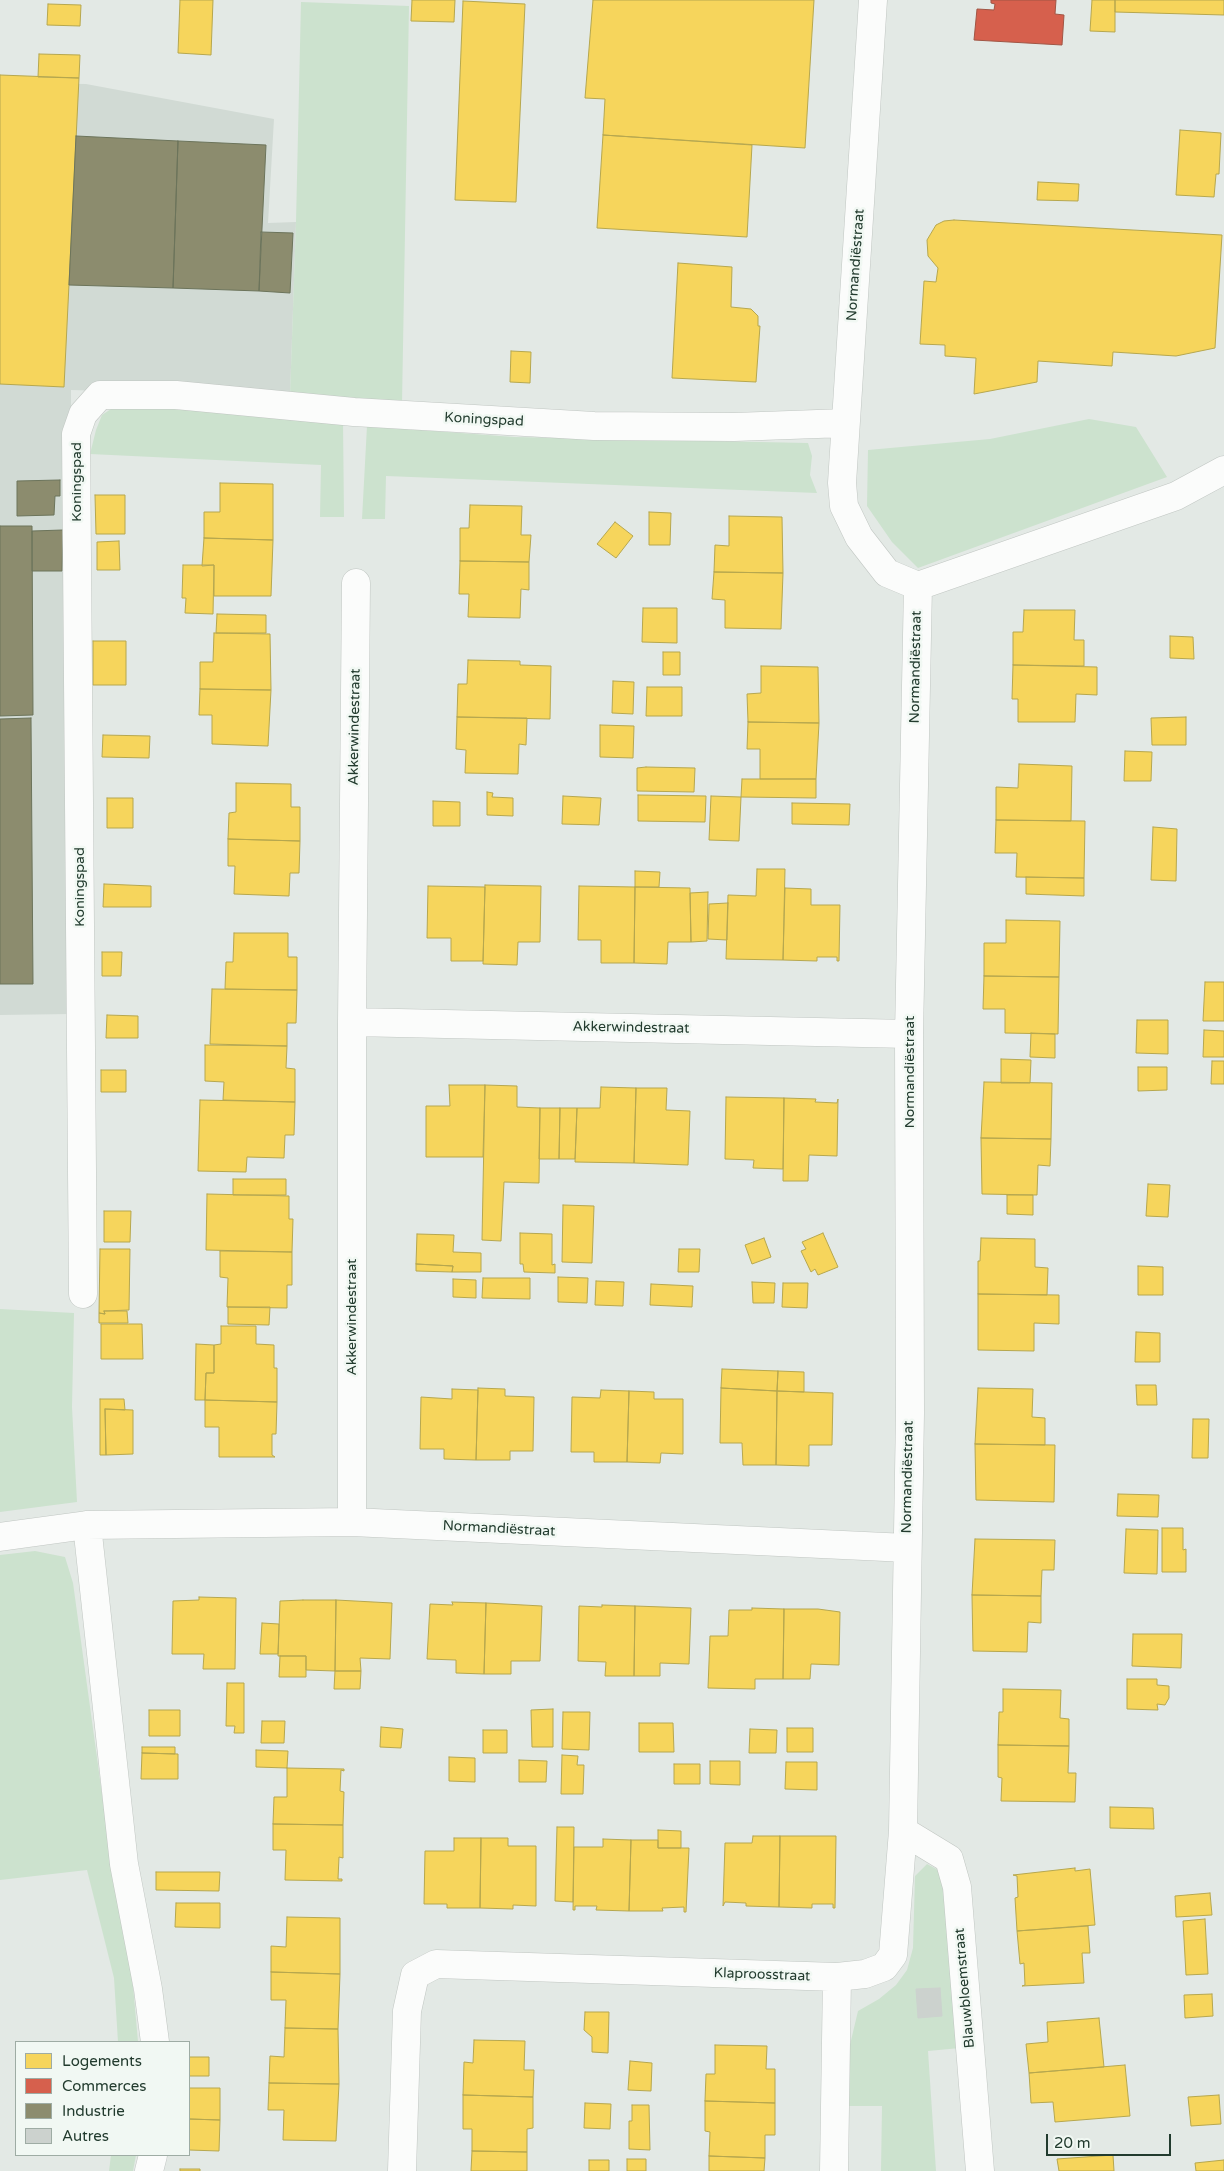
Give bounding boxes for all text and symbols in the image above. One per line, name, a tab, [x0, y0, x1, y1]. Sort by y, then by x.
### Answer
street label: Normandiëstraat	[844, 208, 868, 322]
street label: Koningspad	[444, 410, 524, 430]
street label: Koningspad	[69, 442, 85, 522]
street label: Normandiëstraat	[907, 611, 925, 723]
street label: Akkerwindestraat	[346, 668, 364, 786]
street label: Koningspad	[72, 847, 88, 927]
street label: Normandiëstraat	[902, 1016, 918, 1128]
street label: Akkerwindestraat	[572, 1019, 690, 1037]
street label: Akkerwindestraat	[344, 1259, 360, 1375]
street label: Normandiëstraat	[899, 1421, 917, 1533]
street label: Normandiëstraat	[442, 1518, 556, 1540]
street label: Blauwbloemstraat	[951, 1927, 979, 2049]
street label: Klaproosstraat	[713, 1965, 811, 1985]
legend	[15, 2041, 190, 2156]
text: Logements	[62, 2052, 142, 2070]
text: Commerces	[62, 2077, 146, 2095]
text: Industrie	[62, 2102, 125, 2120]
scale bar	[1049, 2124, 1174, 2156]
text: Autres	[62, 2127, 109, 2145]
text: 20 m	[1054, 2134, 1091, 2152]

